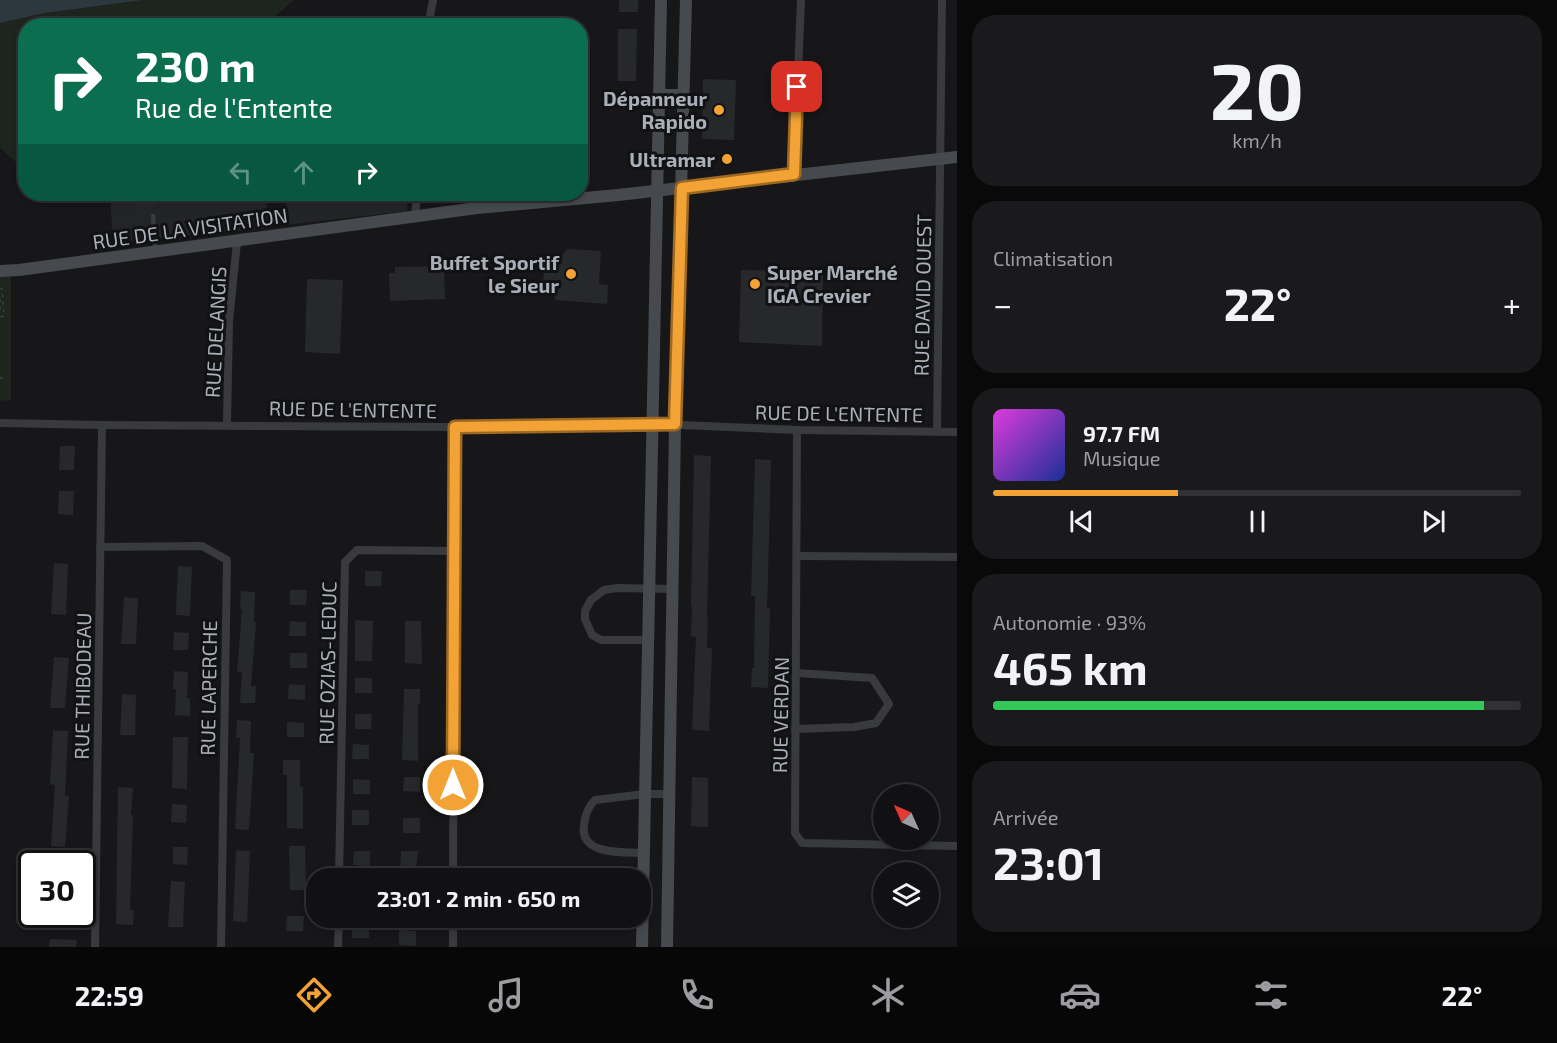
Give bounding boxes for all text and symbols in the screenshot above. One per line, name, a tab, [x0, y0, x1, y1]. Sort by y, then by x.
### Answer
text: 230 m	[135, 40, 256, 90]
icon: right	[36, 42, 114, 120]
text: 20	[1210, 42, 1304, 136]
pin	[771, 61, 822, 112]
icon: arrive	[780, 70, 813, 103]
place label: Dépanneur Rapido	[603, 86, 707, 133]
text: Rue de l'Entente	[135, 91, 333, 123]
marker: Dépanneur Rapido	[712, 103, 726, 117]
text: km/h	[1232, 128, 1282, 152]
place label: Ultramar	[629, 147, 715, 171]
marker: Ultramar	[720, 152, 734, 166]
icon: left	[224, 156, 257, 189]
icon: ahead	[287, 156, 320, 189]
icon: right	[350, 156, 383, 189]
street label: RUE DE LA VISITATION	[91, 202, 289, 254]
street label: RUE DAVID OUEST	[909, 213, 935, 376]
text: Climatisation	[993, 246, 1113, 270]
place label: Buffet Sportif le Sieur	[430, 250, 560, 297]
place label: Super Marché IGA Crevier	[767, 260, 898, 307]
street label: RUE DELANGIS	[200, 266, 230, 398]
marker: Buffet Sportif le Sieur	[564, 267, 578, 281]
text: 22°	[1224, 276, 1291, 330]
marker: Super Marché IGA Crevier	[748, 277, 762, 291]
text: −	[993, 284, 1012, 324]
text: +	[1503, 284, 1521, 324]
street label: RUE DE L'ENTENTE	[269, 396, 437, 422]
street label: RUE DE L'ENTENTE	[755, 400, 923, 426]
text: 97.7 FM	[1083, 420, 1160, 446]
text: Musique	[1083, 446, 1161, 470]
icon: previous	[1065, 505, 1098, 538]
icon: pause	[1241, 505, 1274, 538]
icon: next	[1417, 505, 1450, 538]
street label: RUE OZIAS-LEDUC	[314, 581, 340, 745]
text: Autonomie · 93%	[993, 610, 1146, 634]
street label: RUE THIBODEAU	[69, 612, 95, 760]
street label: RUE LAPERCHE	[195, 620, 221, 756]
text: 465 km	[993, 640, 1148, 694]
street label: RUE VERDAN	[767, 657, 793, 773]
position arrow	[421, 753, 485, 817]
north arrow	[873, 784, 939, 850]
map controls	[873, 784, 939, 928]
text: Arrivée	[993, 805, 1058, 829]
text: 23:01	[993, 835, 1104, 889]
speed limit sign: 30	[18, 850, 96, 928]
button: layers	[873, 862, 939, 928]
text: 23:01 · 2 min · 650 m	[377, 885, 580, 911]
icon: directions	[293, 974, 335, 1016]
icon: music	[485, 974, 527, 1016]
icon: phone	[676, 974, 718, 1016]
icon: climate	[867, 974, 909, 1016]
icon: car	[1059, 974, 1101, 1016]
icon: filters	[1250, 974, 1292, 1016]
text: 22:59	[75, 979, 144, 1011]
text: 22°	[1442, 979, 1482, 1011]

